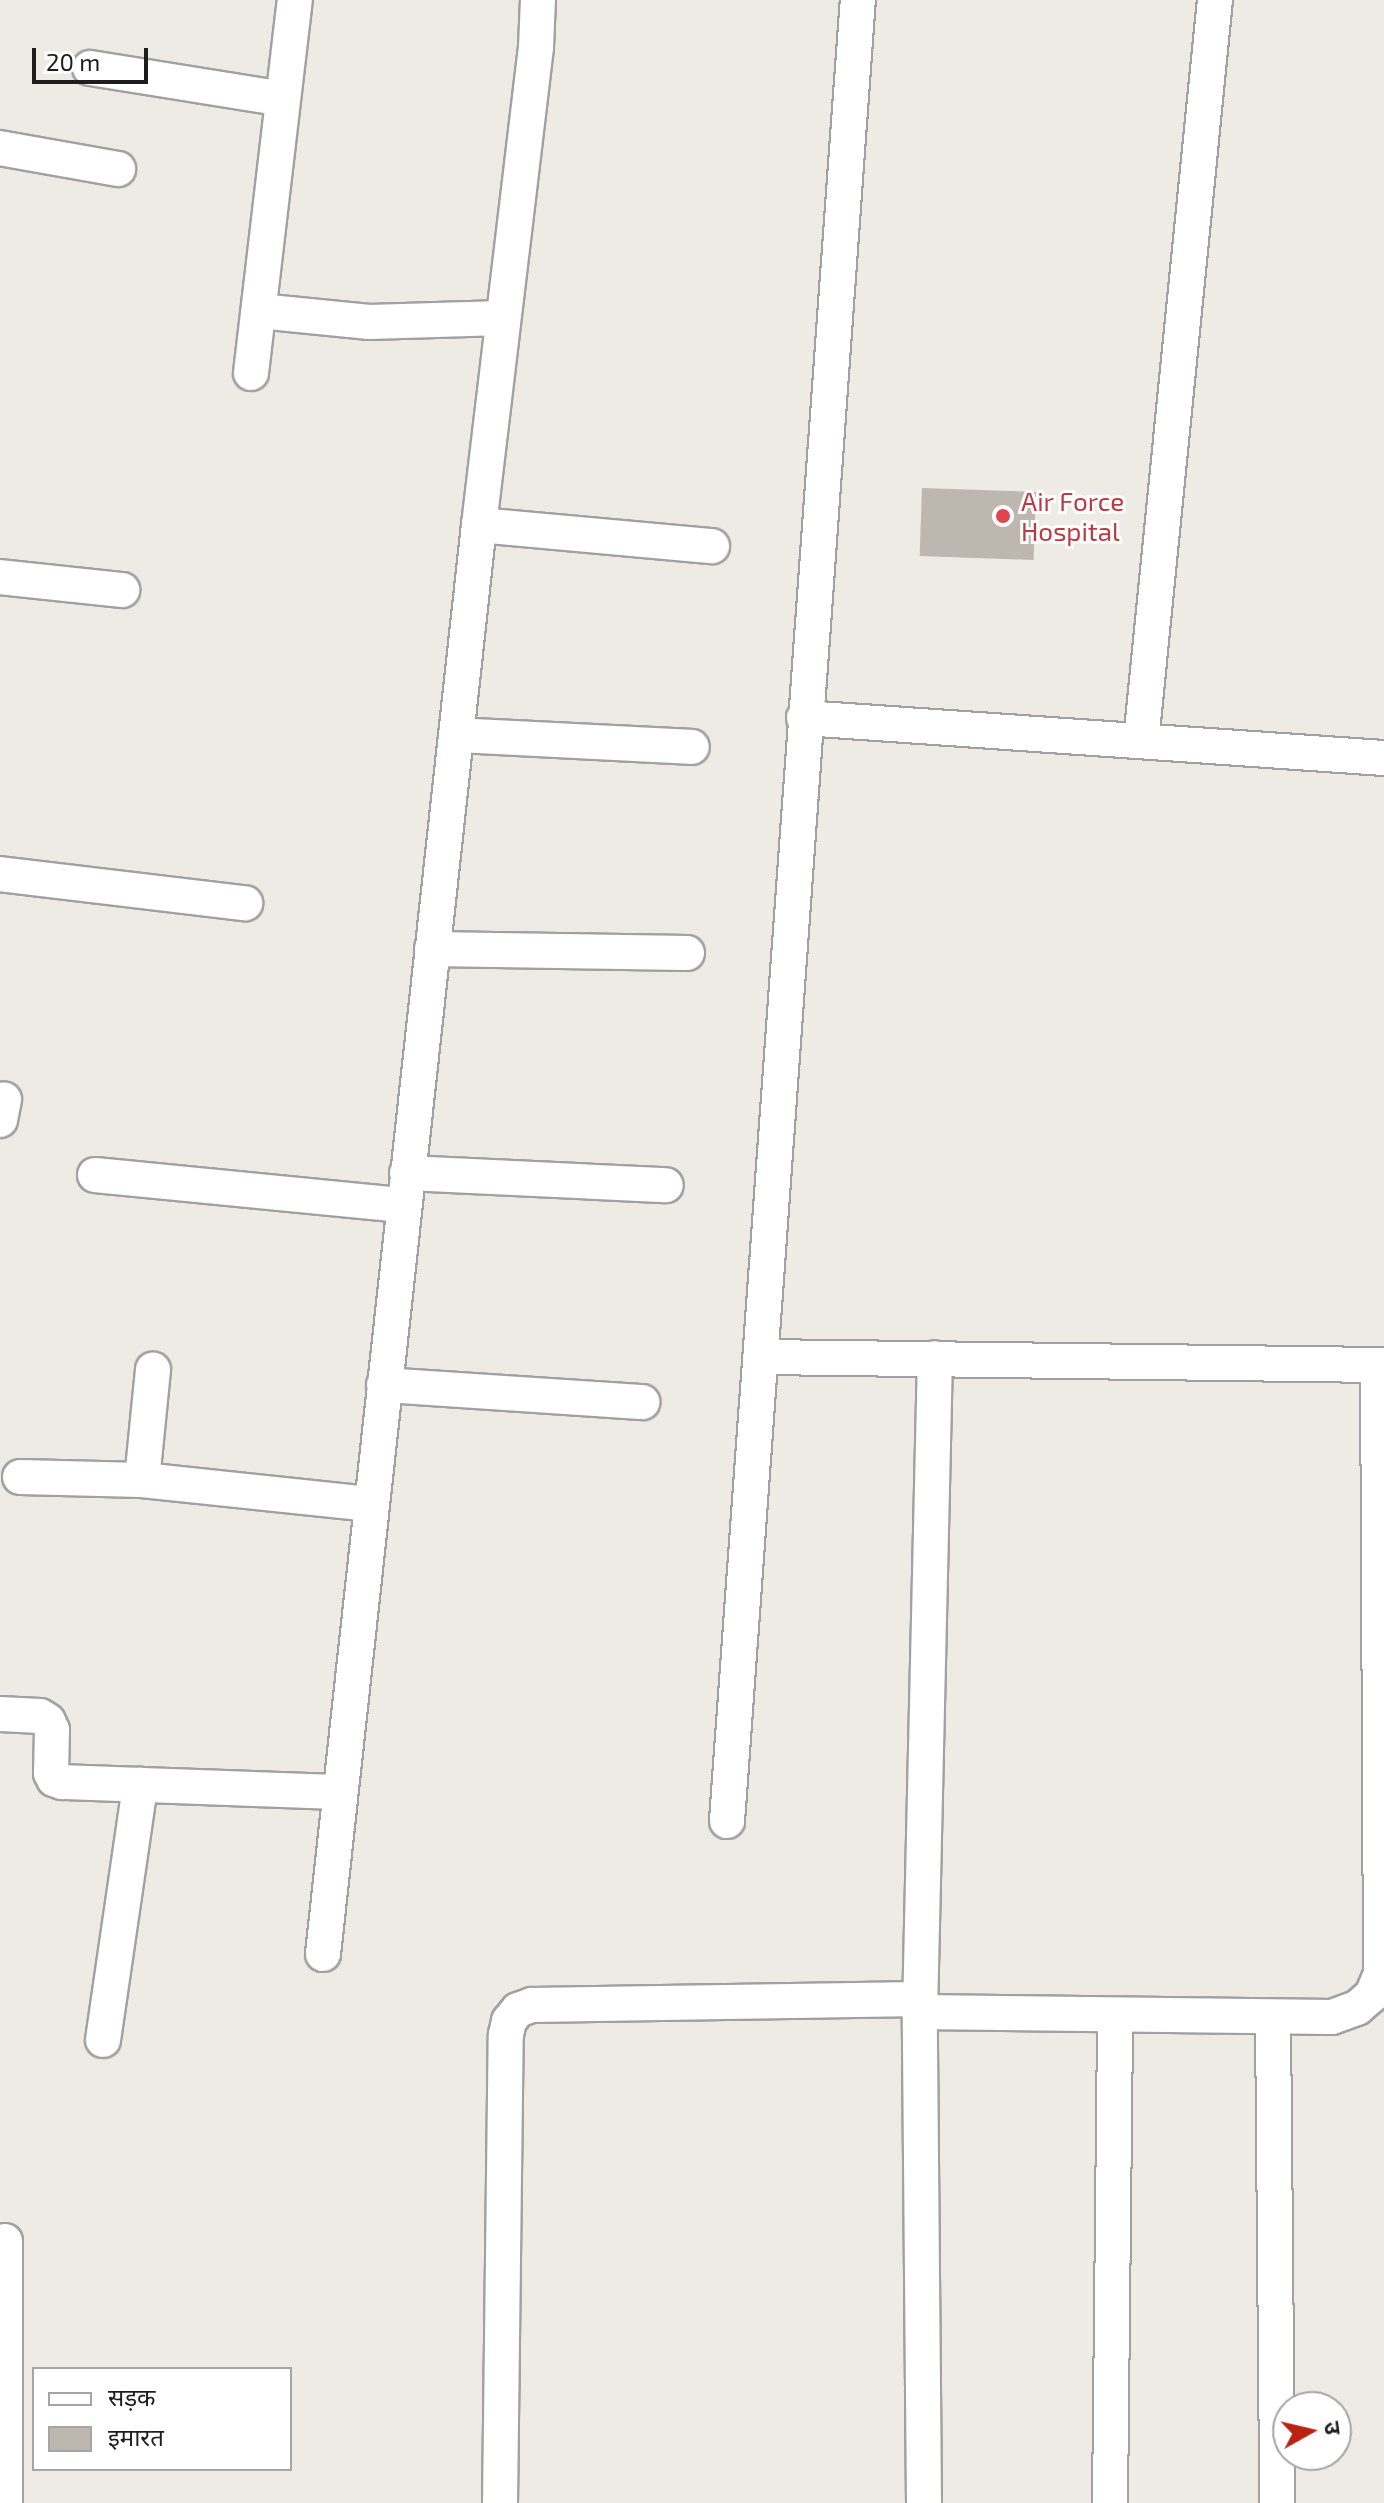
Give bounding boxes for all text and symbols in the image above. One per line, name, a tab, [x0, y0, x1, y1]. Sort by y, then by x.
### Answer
scale bar	[36, 32, 152, 82]
text: 20 m	[46, 47, 100, 76]
place label: Air Force Hospital	[1021, 485, 1125, 546]
marker: Air Force Hospital	[992, 505, 1014, 527]
legend	[32, 2367, 292, 2471]
text: सड़क	[108, 2382, 156, 2411]
north arrow	[1272, 2391, 1352, 2471]
text: उ	[1320, 2420, 1348, 2436]
text: इमारत	[108, 2422, 164, 2451]

